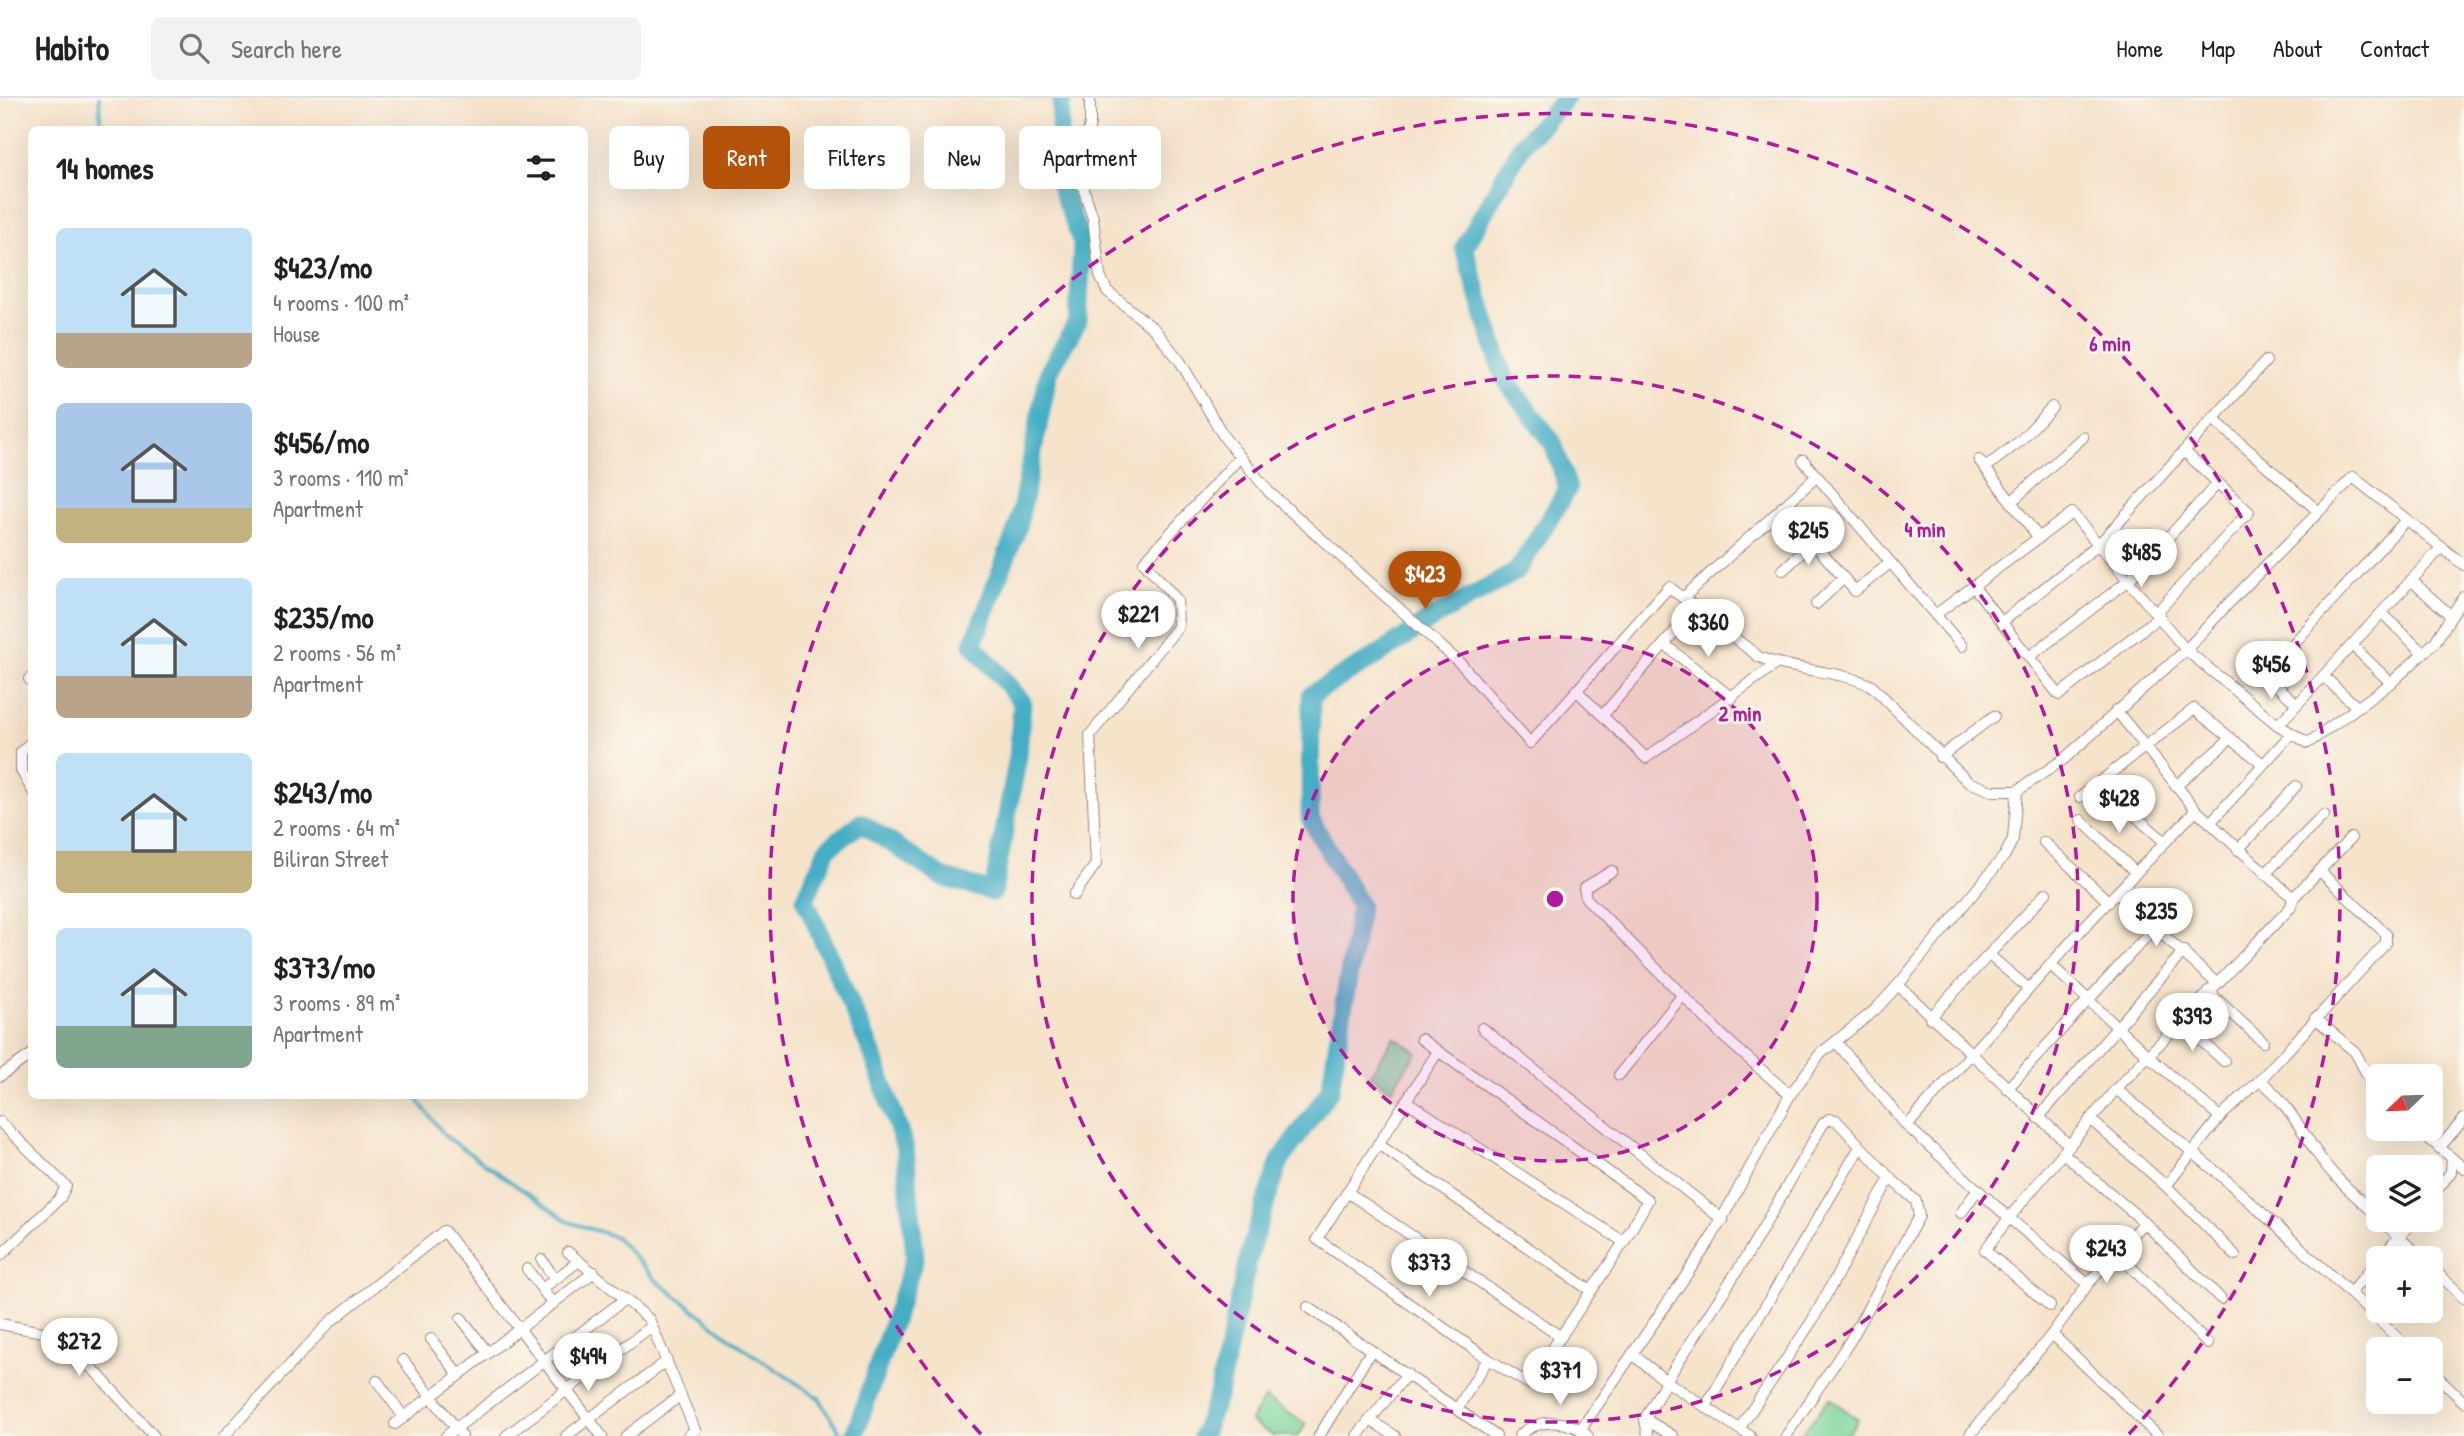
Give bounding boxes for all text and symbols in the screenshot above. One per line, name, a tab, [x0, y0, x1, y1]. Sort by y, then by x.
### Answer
search box	[151, 17, 641, 80]
text: Habito	[35, 26, 109, 70]
icon: search	[175, 29, 213, 67]
text: Search here	[231, 31, 342, 66]
text: Home	[2116, 32, 2163, 64]
text: Map	[2201, 32, 2235, 64]
text: About	[2273, 32, 2322, 64]
text: Contact	[2360, 32, 2429, 64]
chip: Buy	[609, 126, 689, 189]
chip: Rent	[703, 126, 790, 189]
chip: Filters	[804, 126, 910, 189]
chip: New	[924, 126, 1005, 189]
chip: Apartment	[1019, 126, 1161, 189]
text: 14 homes	[56, 148, 154, 188]
icon: filters	[522, 149, 560, 187]
text: $423/mo	[273, 247, 372, 287]
icon: home	[112, 256, 196, 340]
text: 4 rooms · 100 m²	[273, 287, 409, 318]
text: House	[273, 318, 320, 349]
text: 6 min	[2089, 329, 2131, 358]
text: $456/mo	[273, 422, 369, 462]
icon: home	[112, 431, 196, 515]
text: 3 rooms · 110 m²	[273, 462, 409, 493]
text: Apartment	[273, 493, 363, 524]
pin: $245	[1767, 508, 1849, 567]
text: $245	[1788, 514, 1828, 545]
text: 4 min	[1904, 515, 1946, 544]
pin: $485	[2100, 530, 2182, 589]
text: $485	[2121, 536, 2161, 567]
pin: $423	[1384, 552, 1466, 611]
text: $423	[1404, 558, 1446, 589]
pin: $221	[1097, 592, 1179, 651]
text: $235/mo	[273, 597, 374, 637]
text: $221	[1117, 598, 1159, 629]
pin: $360	[1667, 600, 1749, 659]
icon: home	[112, 606, 196, 690]
text: $360	[1687, 606, 1729, 637]
text: 2 rooms · 56 m²	[273, 637, 401, 668]
pin: $456	[2230, 642, 2312, 701]
text: $456	[2251, 648, 2291, 679]
text: Apartment	[273, 668, 363, 699]
text: 2 min	[1718, 699, 1762, 728]
text: $243/mo	[273, 772, 372, 812]
pin: $428	[2078, 776, 2160, 835]
icon: home	[112, 781, 196, 865]
text: $428	[2098, 782, 2140, 813]
text: 2 rooms · 64 m²	[273, 812, 400, 843]
text: Biliran Street	[273, 843, 388, 874]
centre of rings	[1543, 887, 1567, 911]
pin: $235	[2115, 888, 2197, 948]
text: $235	[2135, 895, 2177, 926]
text: $373/mo	[273, 947, 375, 987]
icon: home	[112, 956, 196, 1040]
text: 3 rooms · 89 m²	[273, 987, 400, 1018]
pin: $393	[2151, 993, 2233, 1053]
text: $393	[2172, 1000, 2212, 1031]
text: Apartment	[273, 1018, 363, 1049]
north arrow	[2366, 1064, 2443, 1141]
map controls	[2366, 1064, 2443, 1414]
button: layers	[2366, 1155, 2443, 1232]
pin: $243	[2065, 1226, 2147, 1285]
text: $243	[2085, 1232, 2127, 1263]
pin: $373	[1388, 1240, 1470, 1299]
text: $373	[1407, 1246, 1451, 1277]
button: +	[2366, 1246, 2443, 1323]
pin: $272	[38, 1318, 120, 1378]
text: $272	[57, 1325, 101, 1356]
pin: $494	[547, 1334, 629, 1393]
button: −	[2366, 1337, 2443, 1414]
text: $494	[569, 1340, 607, 1371]
pin: $371	[1519, 1348, 1601, 1407]
text: $371	[1539, 1354, 1581, 1385]

